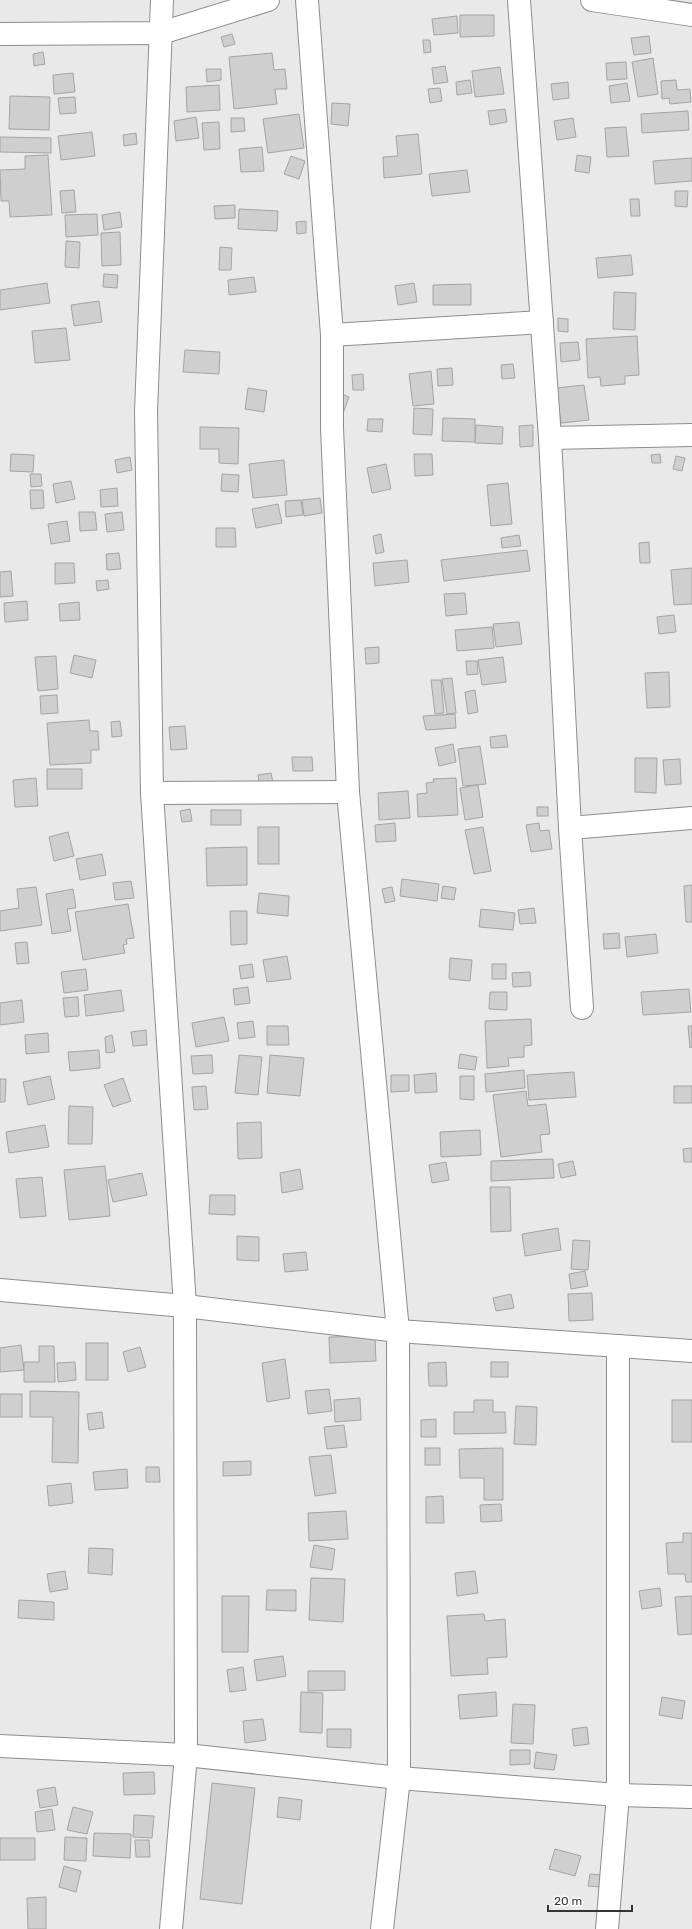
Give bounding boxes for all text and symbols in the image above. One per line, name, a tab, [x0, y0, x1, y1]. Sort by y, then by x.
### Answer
scale bar	[548, 1887, 632, 1913]
text: 20 m	[554, 1894, 582, 1908]

